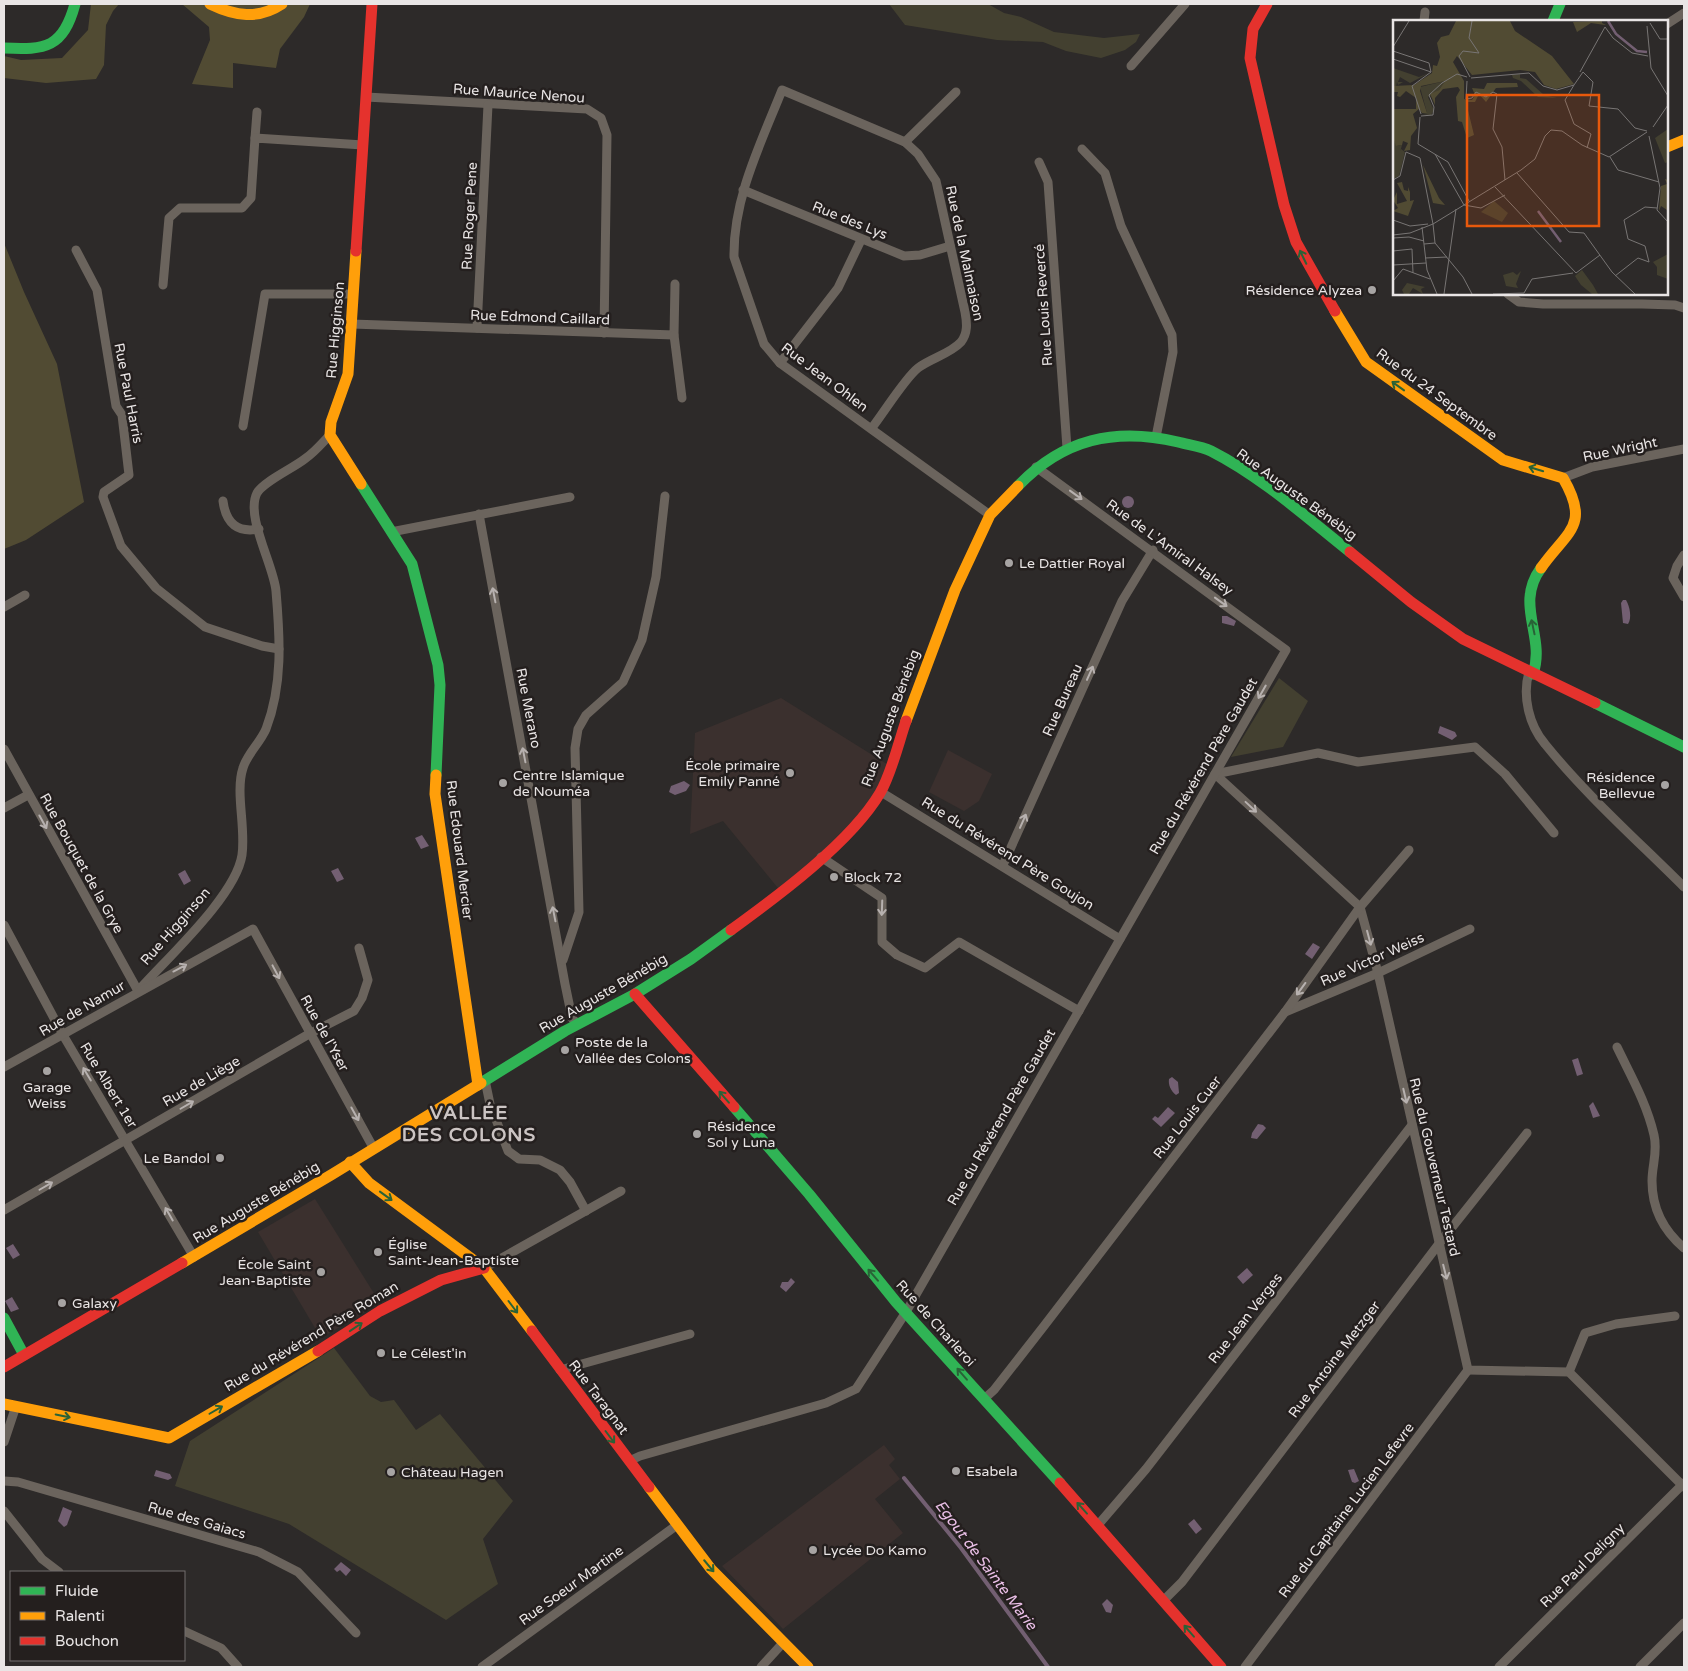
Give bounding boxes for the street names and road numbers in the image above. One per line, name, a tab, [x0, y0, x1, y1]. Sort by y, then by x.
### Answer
street label: Rue Maurice Nenou	[452, 80, 586, 107]
street label: Rue Roger Pene	[458, 162, 481, 270]
street label: Rue de la Malmaison	[942, 184, 987, 323]
street label: Rue des Lys	[810, 198, 890, 243]
street label: Rue Louis Revercé	[1031, 243, 1056, 367]
street label: Rue Higginson	[323, 281, 348, 379]
street label: Rue Edmond Caillard	[470, 307, 610, 328]
street label: Rue Jean Ohlen	[778, 339, 871, 416]
street label: Rue Paul Harris	[110, 341, 147, 445]
street label: Rue du 24 Septembre	[1373, 345, 1501, 444]
street label: Rue Wright	[1581, 433, 1659, 466]
street label: Rue Auguste Bénébig	[1233, 445, 1360, 544]
street label: Rue de L'Amiral Halsey	[1103, 496, 1237, 599]
street label: Rue Auguste Bénébig	[858, 647, 923, 789]
street label: Rue Bureau	[1039, 661, 1086, 739]
street label: Rue Merano	[512, 666, 545, 750]
street label: Rue du Révérend Père Gaudet	[1146, 674, 1261, 858]
street label: Rue Edouard Mercier	[442, 779, 477, 922]
street label: Rue Bouquet de la Grye	[36, 790, 127, 936]
street label: Rue du Révérend Père Goujon	[918, 793, 1097, 914]
street label: Rue Higginson	[137, 884, 214, 969]
street label: Rue Victor Weiss	[1318, 929, 1427, 990]
street label: Rue Auguste Bénébig	[536, 950, 670, 1037]
street label: Rue de Namur	[36, 977, 129, 1040]
street label: Rue de l'Yser	[297, 992, 353, 1075]
street label: Rue du Révérend Père Gaudet	[944, 1025, 1059, 1209]
street label: Rue Albert 1er	[76, 1039, 141, 1132]
street label: Rue de Liège	[159, 1052, 243, 1110]
street label: Rue Louis Cuer	[1150, 1072, 1225, 1162]
street label: Rue du Gouverneur Testard	[1406, 1076, 1463, 1258]
street label: Rue Auguste Bénébig	[190, 1158, 323, 1247]
street label: Rue Jean Verges	[1205, 1270, 1286, 1367]
street label: Rue de Charleroi	[892, 1277, 979, 1370]
street label: Rue du Révérend Père Roman	[221, 1278, 401, 1395]
street label: Rue Antoine Metzger	[1285, 1297, 1384, 1421]
street label: Rue Taragnat	[565, 1357, 633, 1438]
street label: Rue du Capitaine Lucien Lefevre	[1275, 1419, 1418, 1601]
street label: Rue des Gaiacs	[146, 1498, 248, 1543]
street label: Rue Paul Deligny	[1537, 1519, 1628, 1611]
street label: Rue Soeur Martine	[516, 1542, 627, 1629]

